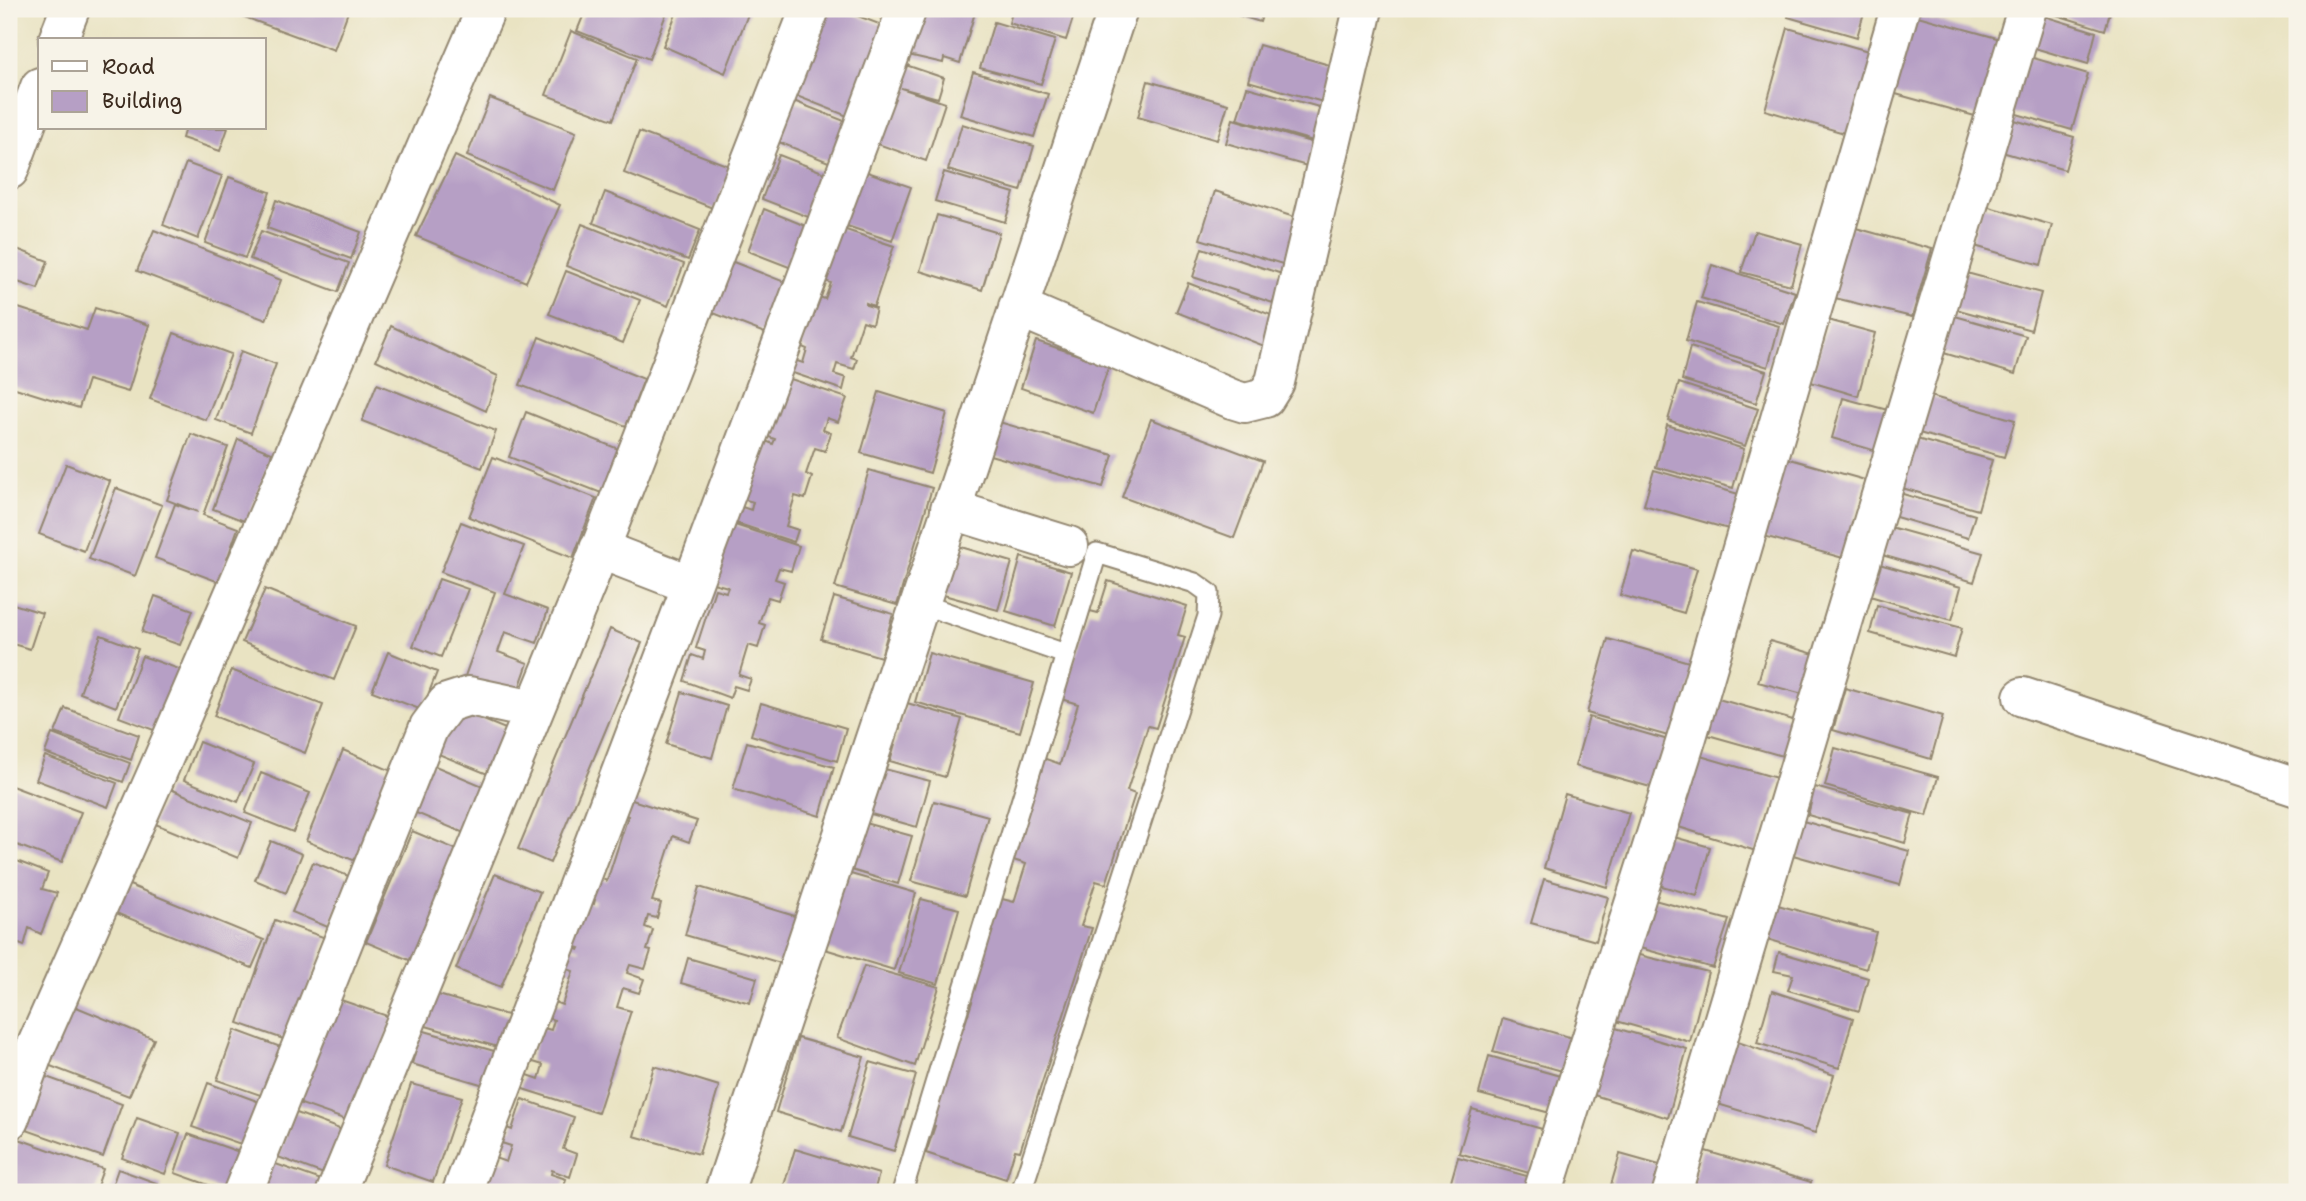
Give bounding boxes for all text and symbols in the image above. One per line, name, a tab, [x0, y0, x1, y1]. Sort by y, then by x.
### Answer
legend	[38, 38, 266, 130]
text: Road	[102, 53, 155, 81]
text: Building	[102, 87, 182, 115]

